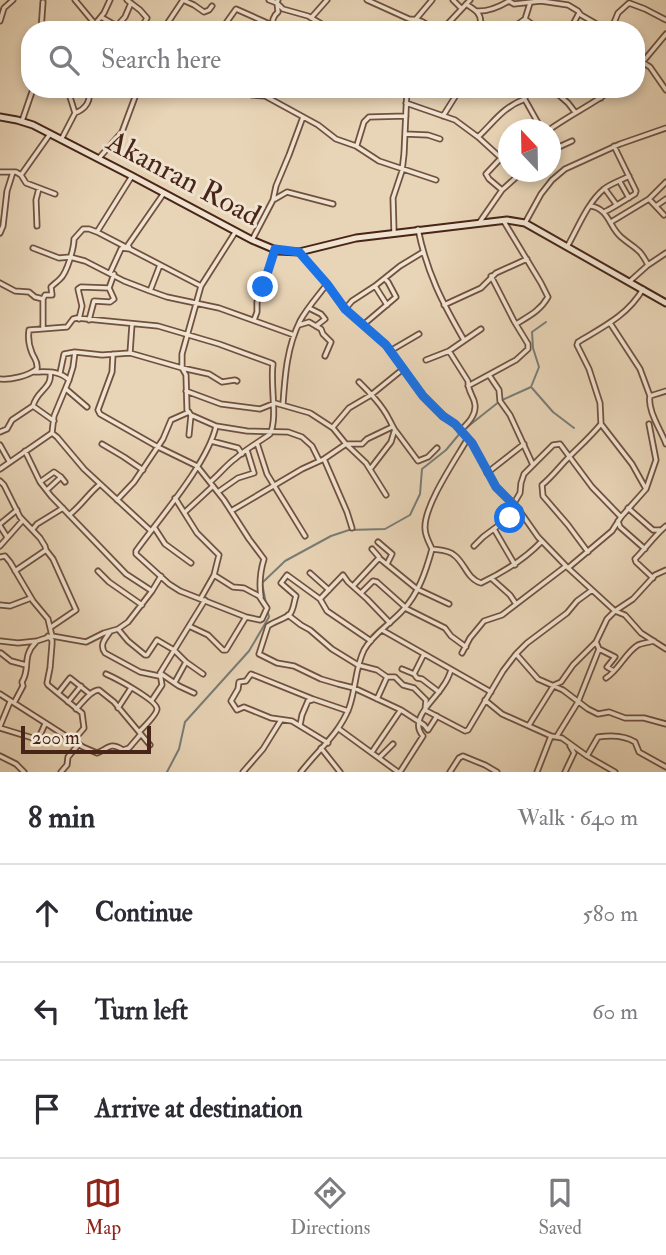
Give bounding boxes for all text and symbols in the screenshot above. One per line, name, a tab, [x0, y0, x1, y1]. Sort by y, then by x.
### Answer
search box	[21, 21, 645, 98]
icon: search	[45, 41, 83, 79]
text: Search here	[101, 44, 221, 76]
north arrow	[498, 119, 561, 182]
street label: Akanran Road	[100, 122, 267, 235]
route end	[247, 271, 278, 302]
route start	[494, 502, 525, 533]
scale bar	[21, 723, 150, 755]
text: 200 m	[32, 726, 80, 750]
text: 8 min	[28, 799, 95, 836]
text: Walk · 640 m	[518, 803, 638, 832]
icon: ahead	[28, 894, 66, 932]
text: Continue	[95, 897, 193, 929]
text: 580 m	[583, 899, 638, 928]
icon: left	[28, 992, 66, 1030]
text: Turn left	[95, 995, 188, 1027]
text: 60 m	[592, 997, 638, 1026]
icon: arrive	[28, 1090, 66, 1128]
text: Arrive at destination	[95, 1093, 303, 1125]
tab: Map	[84, 1174, 122, 1240]
tab: Directions	[290, 1174, 370, 1240]
tab: Saved	[538, 1174, 582, 1240]

